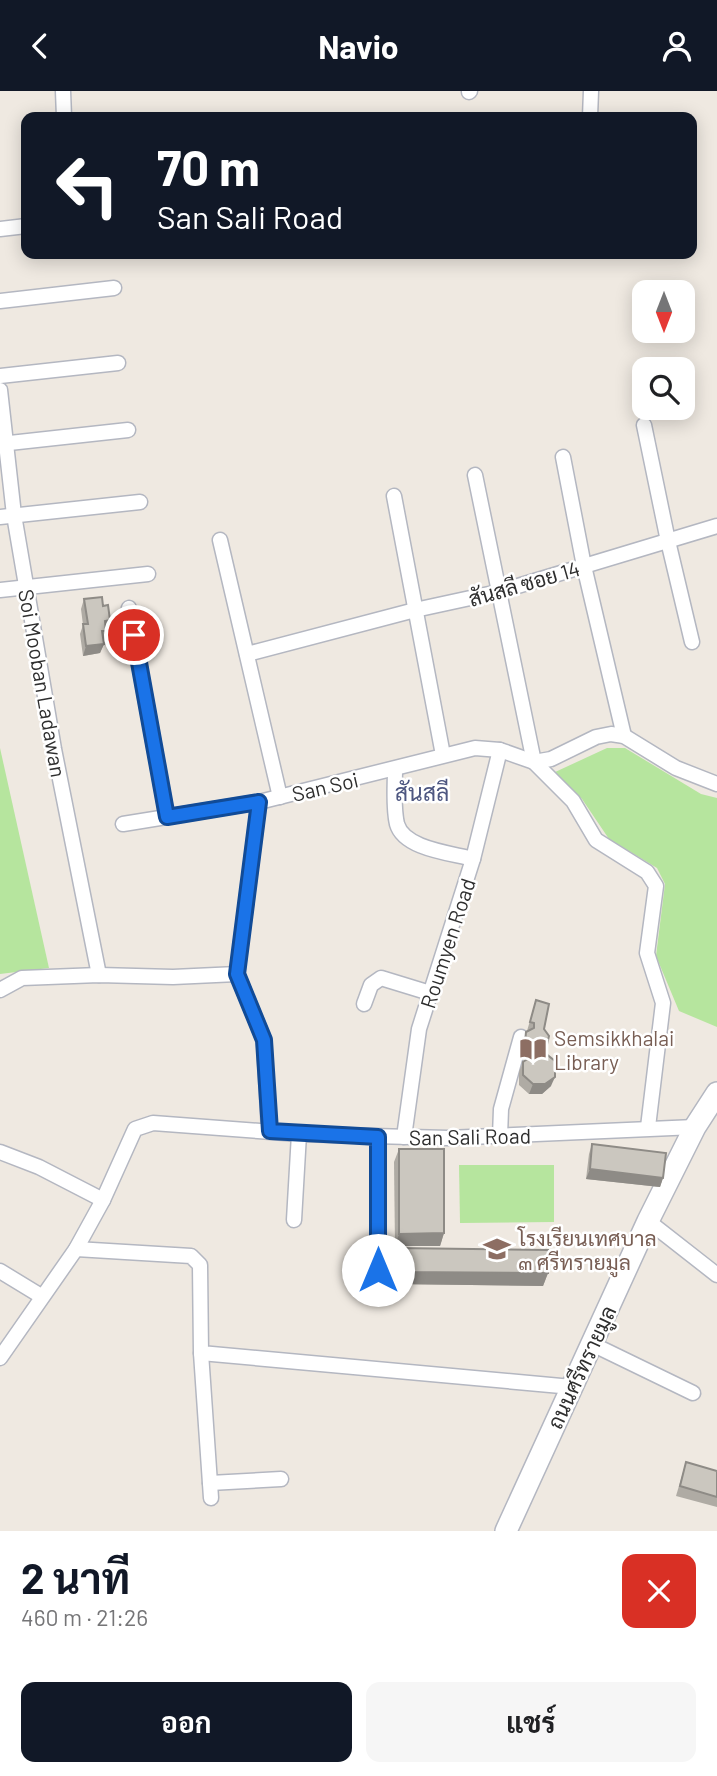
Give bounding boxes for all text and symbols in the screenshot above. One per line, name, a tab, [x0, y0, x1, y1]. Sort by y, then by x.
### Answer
icon: back	[21, 27, 59, 65]
text: Navio	[318, 27, 399, 65]
icon: person	[658, 27, 696, 65]
text: 70 m	[157, 137, 260, 196]
icon: left	[42, 140, 133, 231]
text: San Sali Road	[157, 197, 343, 235]
north arrow	[632, 280, 695, 343]
map controls	[632, 280, 695, 420]
button: search	[632, 357, 695, 420]
street label: สันสลี ซอย 14	[466, 555, 582, 611]
street label: Soi Mooban Ladawan	[14, 587, 72, 779]
pin	[104, 605, 164, 665]
icon: arrive	[115, 616, 153, 654]
street label: San Soi	[289, 766, 361, 806]
district label: สันสลี	[395, 778, 449, 806]
street label: Roumyen Road	[414, 875, 480, 1011]
place label: Semsikkhalai Library	[554, 1025, 674, 1074]
library icon: Semsikkhalai Library	[518, 1034, 548, 1064]
street label: San Sali Road	[409, 1122, 531, 1150]
place label: โรงเรียนเทศบาล ๓ ศรีทรายมูล	[517, 1225, 657, 1278]
position arrow	[341, 1233, 415, 1307]
school or university icon: โรงเรียนเทศบาล ๓ ศรีทรายมูล	[482, 1234, 512, 1264]
street label: ถนนศรีทรายมูล	[542, 1301, 624, 1434]
text: 2 นาที	[21, 1552, 130, 1602]
button: close	[622, 1554, 696, 1628]
text: 460 m · 21:26	[21, 1603, 148, 1631]
button: ออก	[21, 1682, 352, 1762]
button: แชร์	[366, 1682, 696, 1762]

